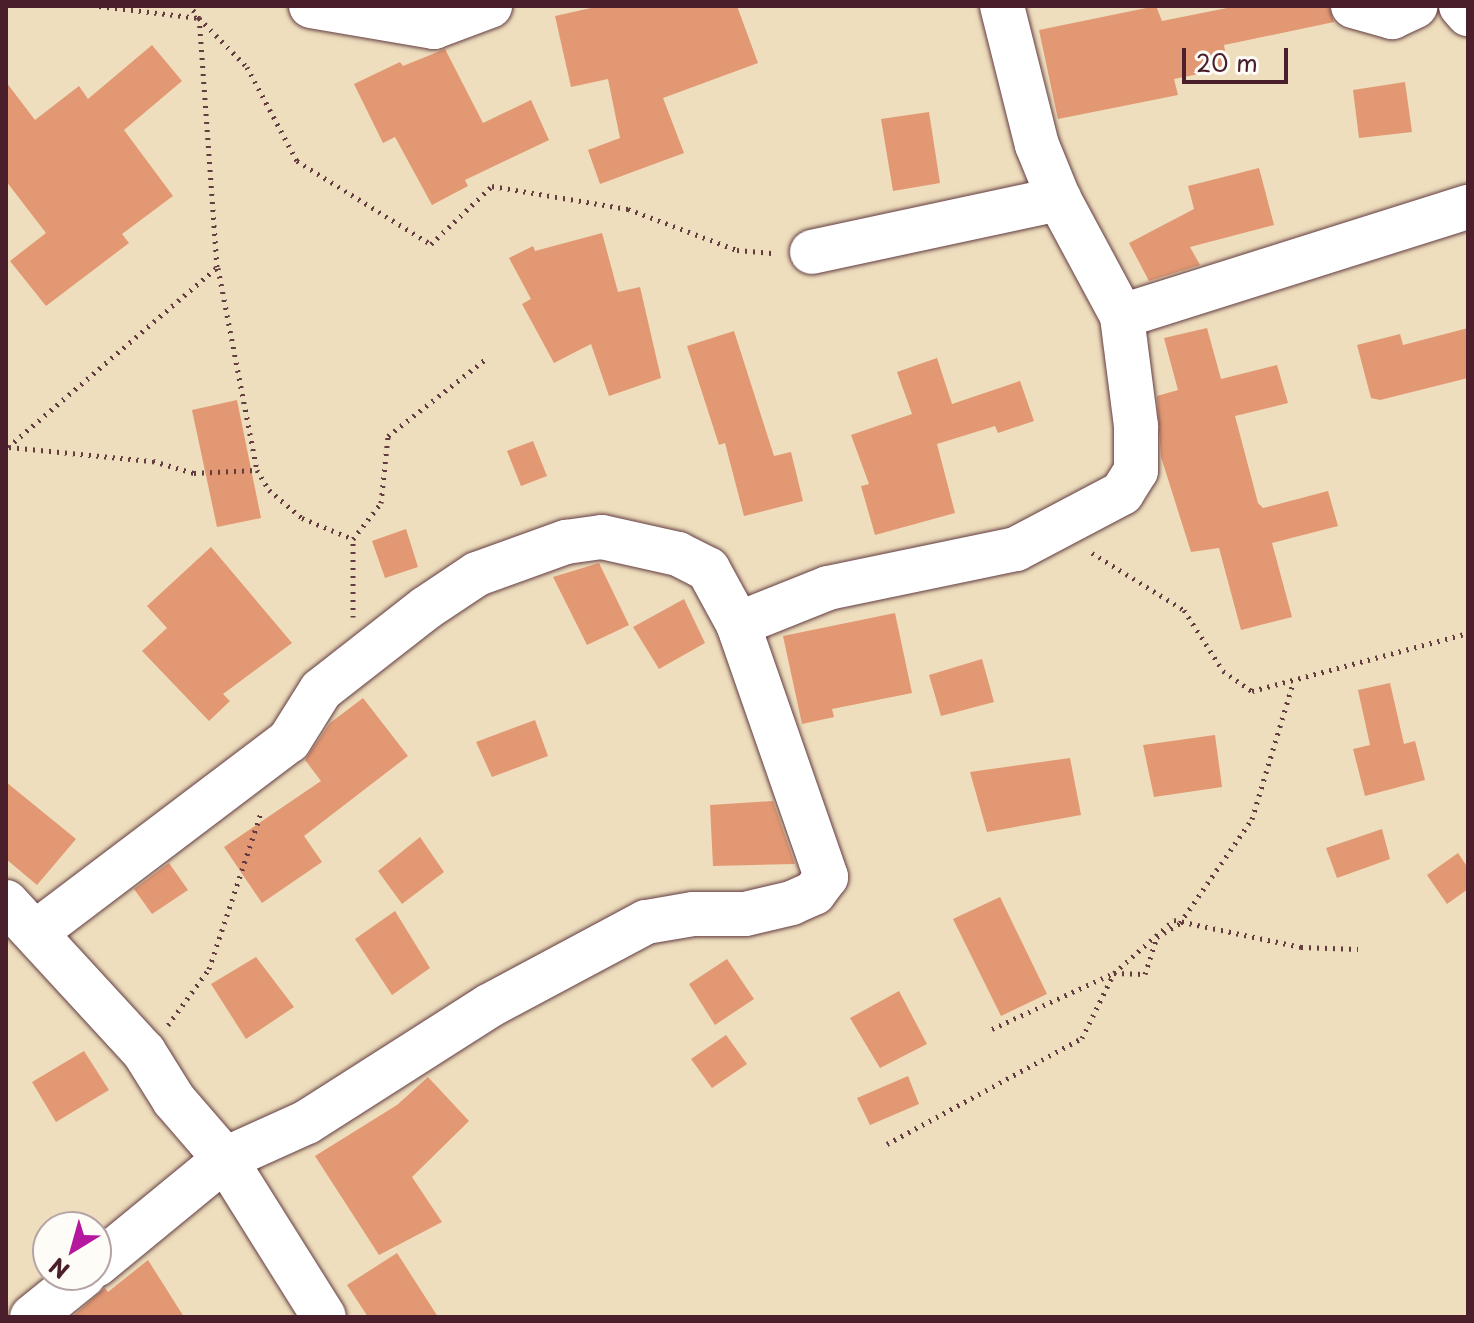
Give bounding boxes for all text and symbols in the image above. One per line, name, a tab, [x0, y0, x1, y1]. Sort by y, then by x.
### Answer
scale bar	[1186, 32, 1292, 82]
text: 20 m	[1196, 44, 1258, 80]
north arrow	[32, 1211, 112, 1291]
text: N	[42, 1251, 75, 1287]

